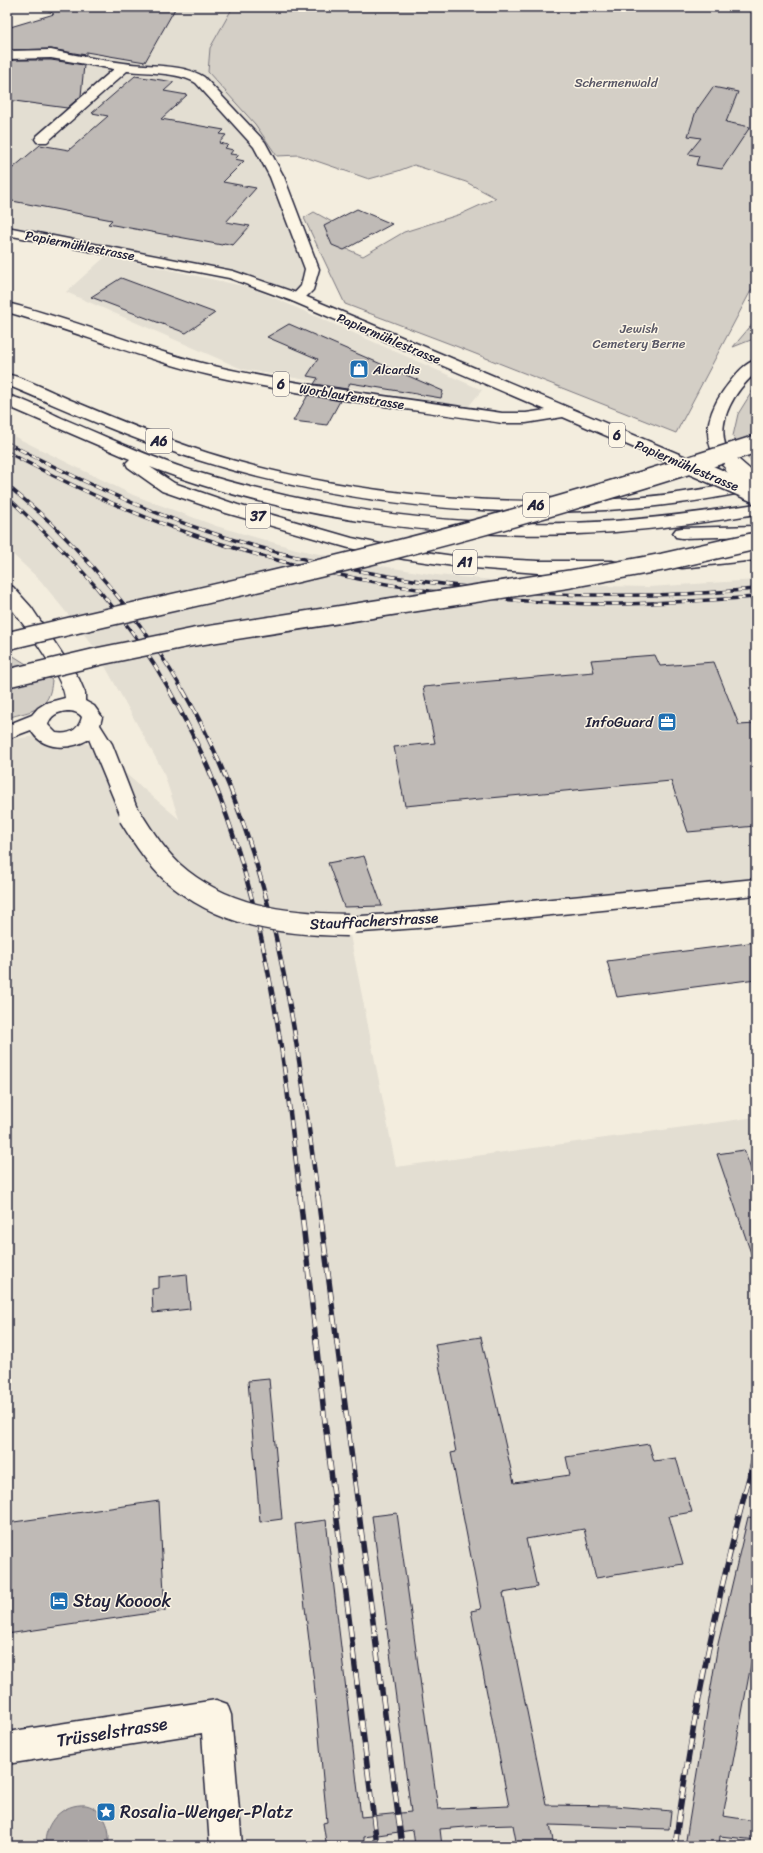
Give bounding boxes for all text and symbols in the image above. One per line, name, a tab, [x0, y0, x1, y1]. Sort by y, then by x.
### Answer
park label: Schermenwald	[574, 71, 659, 94]
street label: Papiermühlestrasse	[23, 224, 137, 267]
street label: Papiermühlestrasse	[333, 306, 444, 371]
park label: Jewish Cemetery Berne	[593, 317, 686, 355]
shop icon: Alcardis	[348, 358, 370, 380]
place label: Alcardis	[372, 358, 420, 381]
road number: 6	[273, 372, 289, 396]
street label: Worblaufenstrasse	[298, 377, 406, 416]
road number: 6	[609, 423, 625, 447]
road number: A6	[146, 429, 172, 453]
street label: Papiermühlestrasse	[631, 433, 742, 498]
road number: A6	[523, 493, 549, 517]
road number: 37	[246, 504, 270, 528]
road number: A1	[453, 550, 477, 574]
place label: InfoGuard	[585, 709, 654, 735]
office icon: InfoGuard	[656, 711, 678, 733]
street label: Stauffacherstrasse	[309, 905, 439, 937]
place label: Stay Kooook	[73, 1585, 171, 1617]
hotel icon: Stay Kooook	[48, 1590, 70, 1612]
street label: Trüsselstrasse	[54, 1707, 170, 1757]
place label: Rosalia-Wenger-Platz	[120, 1796, 293, 1828]
place icon: Rosalia-Wenger-Platz	[95, 1801, 117, 1823]

